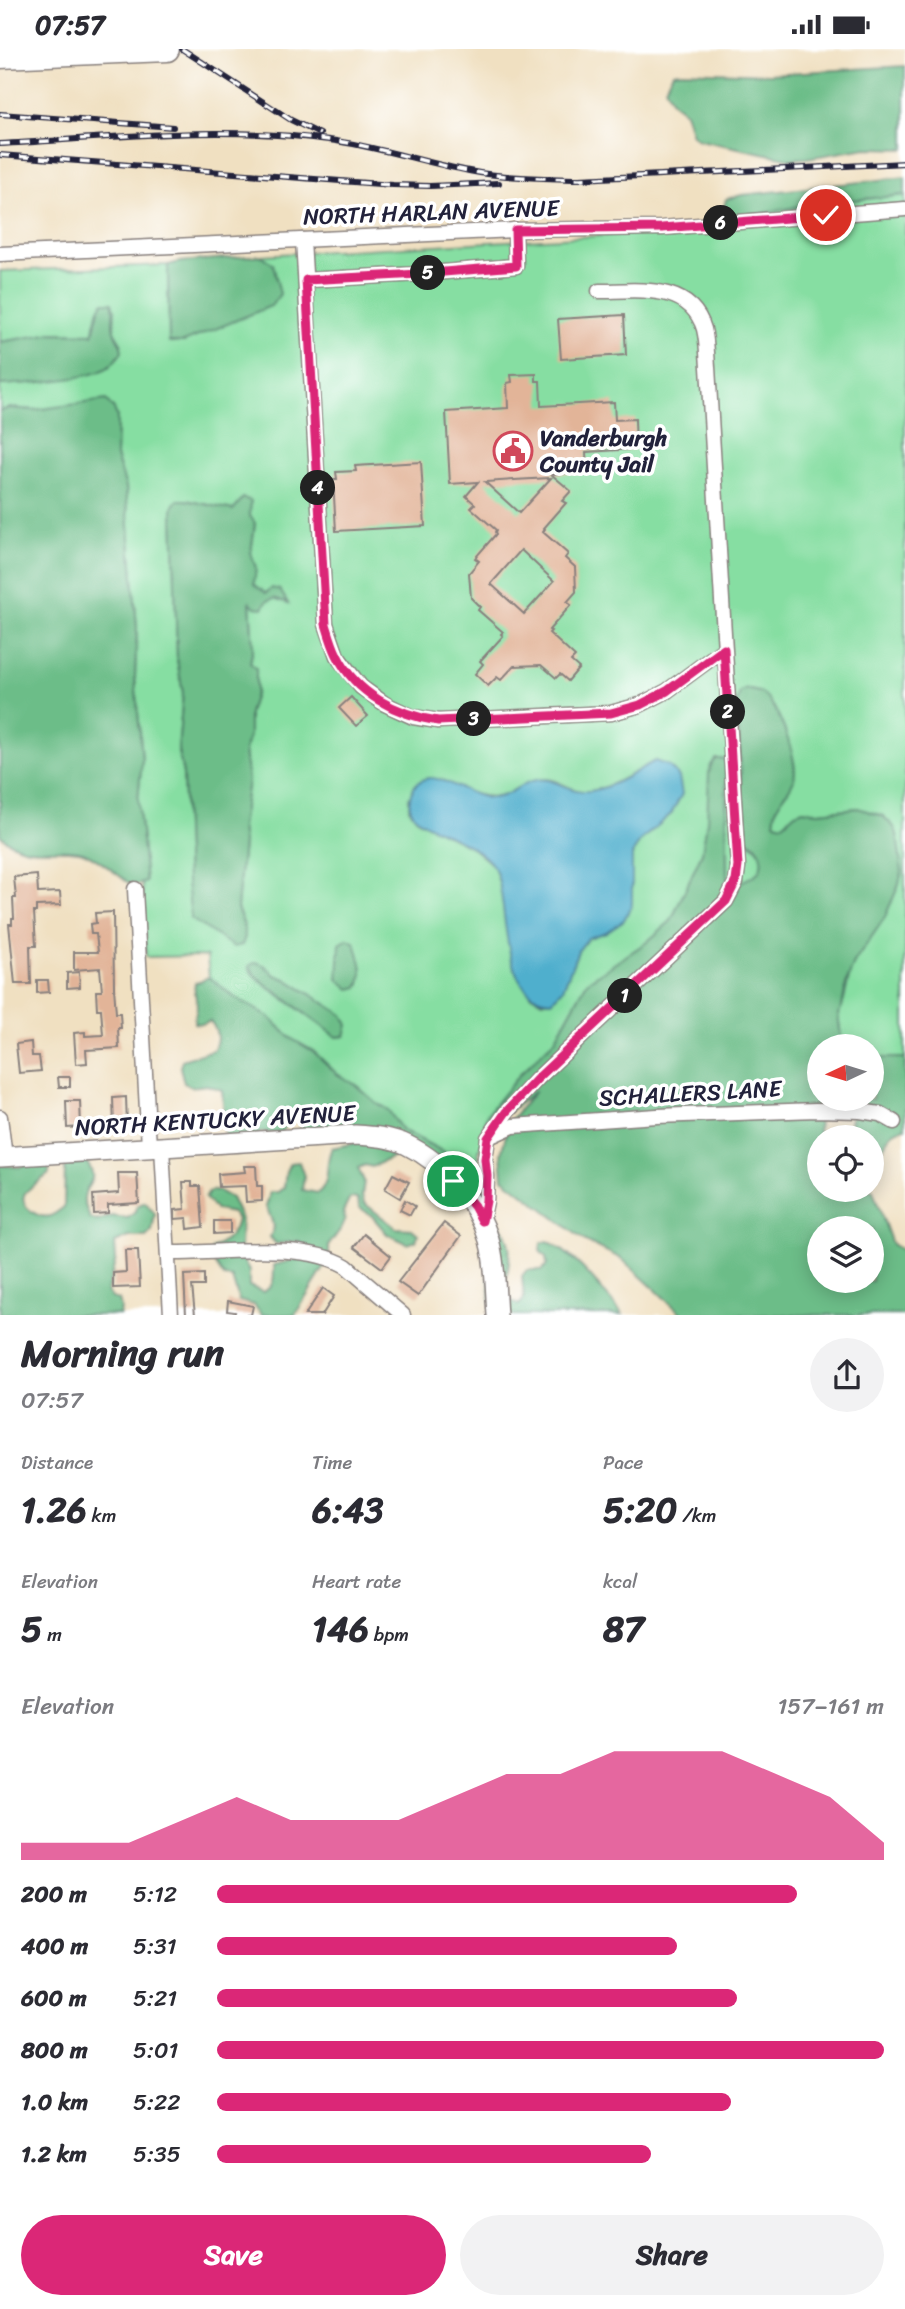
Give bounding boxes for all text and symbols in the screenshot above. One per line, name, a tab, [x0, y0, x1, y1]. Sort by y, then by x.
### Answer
text: 07:57	[35, 2, 105, 48]
pin	[796, 185, 856, 245]
street label: NORTH HARLAN AVENUE	[302, 188, 561, 237]
icon: check	[807, 196, 845, 234]
pin: 6	[704, 205, 738, 241]
text: 6	[715, 206, 726, 239]
pin: 5	[410, 255, 446, 291]
text: 5	[422, 256, 433, 289]
place label: Vanderburgh County Jail	[539, 418, 667, 485]
public building icon: Vanderburgh County Jail	[492, 430, 534, 472]
pin: 4	[300, 471, 336, 506]
text: 4	[312, 471, 323, 504]
pin: 2	[710, 695, 746, 729]
text: 2	[722, 695, 733, 728]
pin: 3	[456, 701, 491, 737]
text: 3	[468, 702, 479, 735]
pin: 1	[608, 979, 642, 1013]
text: 1	[620, 979, 629, 1012]
north arrow	[807, 1034, 884, 1111]
map controls	[807, 1034, 884, 1293]
street label: SCHALLERS LANE	[598, 1068, 784, 1119]
street label: NORTH KENTUCKY AVENUE	[74, 1093, 358, 1148]
button: locate	[807, 1125, 884, 1202]
pin	[423, 1151, 483, 1211]
icon: arrive	[434, 1162, 472, 1200]
button: layers	[807, 1216, 884, 1293]
text: Morning run	[21, 1320, 224, 1387]
button: share	[810, 1338, 884, 1412]
text: 07:57	[21, 1380, 83, 1421]
text: Distance	[21, 1446, 93, 1479]
text: Time	[312, 1446, 352, 1479]
text: Pace	[603, 1446, 643, 1479]
text: 1.26	[21, 1479, 87, 1541]
text: 6:43	[312, 1479, 384, 1541]
text: 5:20	[603, 1479, 677, 1541]
text: km	[87, 1499, 116, 1532]
text: /km	[677, 1499, 716, 1532]
text: Elevation	[21, 1565, 98, 1598]
text: Heart rate	[312, 1565, 401, 1598]
text: kcal	[603, 1565, 638, 1598]
text: 5	[21, 1598, 42, 1660]
text: 146	[312, 1598, 369, 1660]
text: 87	[603, 1598, 644, 1660]
text: m	[42, 1618, 62, 1651]
text: bpm	[369, 1618, 409, 1651]
text: Elevation	[21, 1686, 114, 1727]
text: 157–161 m	[777, 1686, 884, 1727]
text: 200 m	[21, 1874, 87, 1915]
text: 5:12	[133, 1874, 177, 1915]
text: 400 m	[21, 1926, 88, 1967]
text: 5:31	[133, 1926, 177, 1967]
text: 600 m	[21, 1978, 87, 2019]
text: 5:21	[133, 1978, 177, 2019]
text: 800 m	[21, 2030, 88, 2071]
text: 5:01	[133, 2030, 178, 2071]
text: 1.0 km	[21, 2082, 88, 2123]
text: 5:22	[133, 2082, 181, 2123]
text: 1.2 km	[21, 2134, 87, 2175]
text: 5:35	[133, 2134, 181, 2175]
button: Save	[21, 2215, 446, 2295]
button: Share	[460, 2215, 884, 2295]

